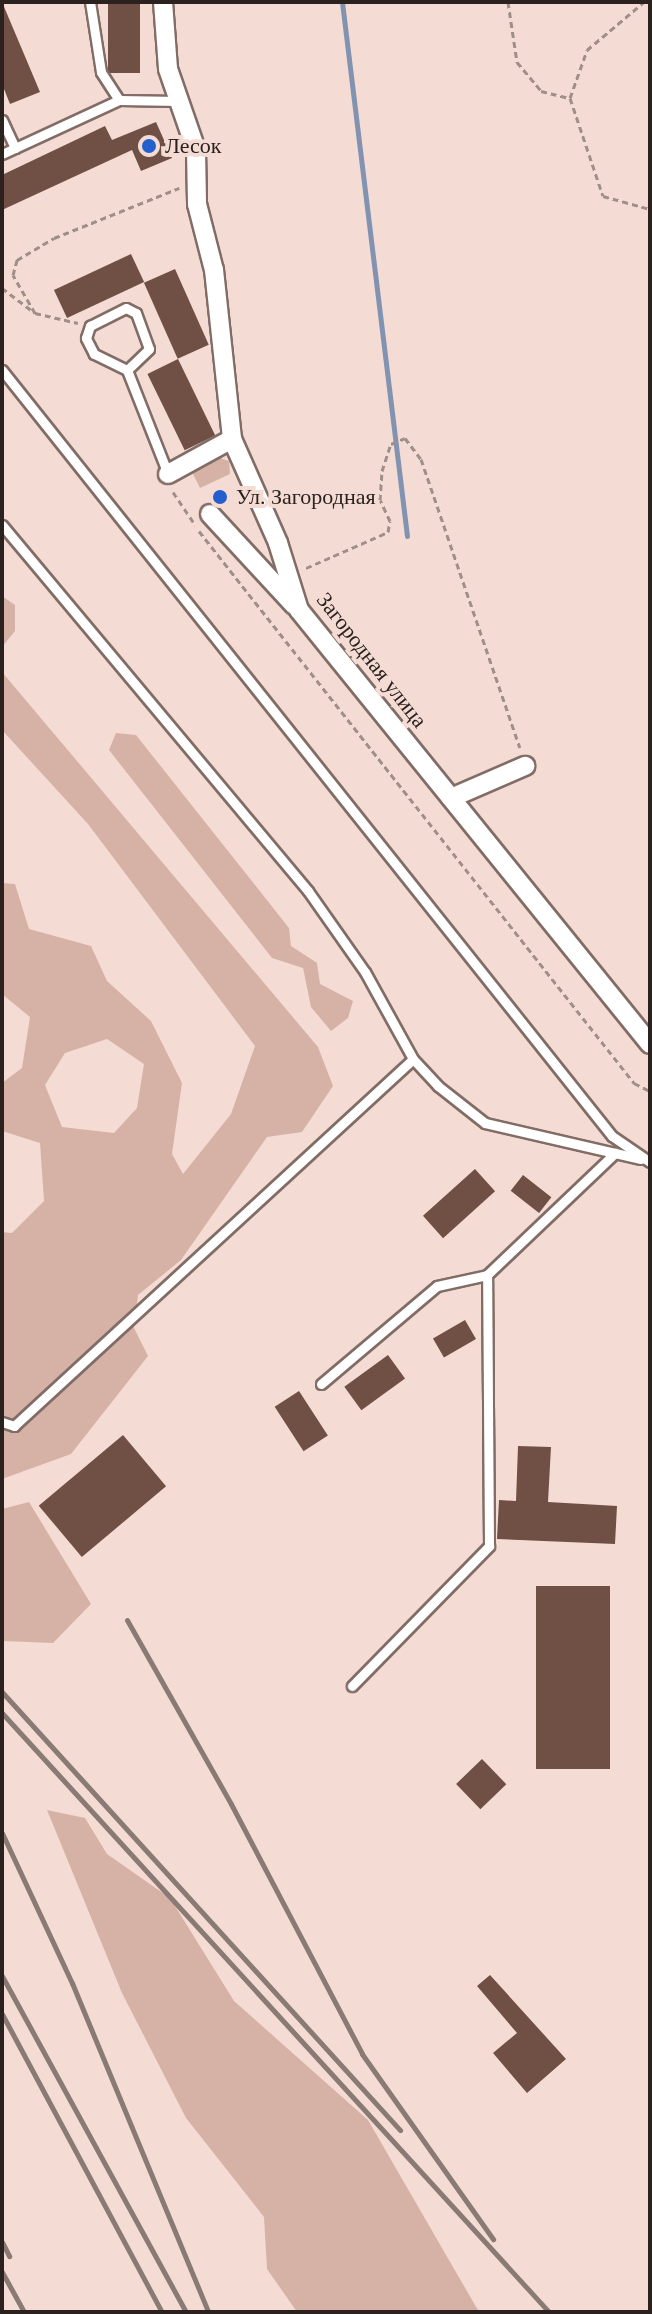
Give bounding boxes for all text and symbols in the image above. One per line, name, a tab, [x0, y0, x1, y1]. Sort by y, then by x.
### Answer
place label: Лесок	[165, 133, 222, 159]
marker: Лесок	[140, 137, 158, 155]
place label: Ул. Загородная	[236, 484, 376, 510]
marker: Ул. Загородная	[211, 488, 229, 506]
street label: Загородная улица	[311, 587, 433, 733]

